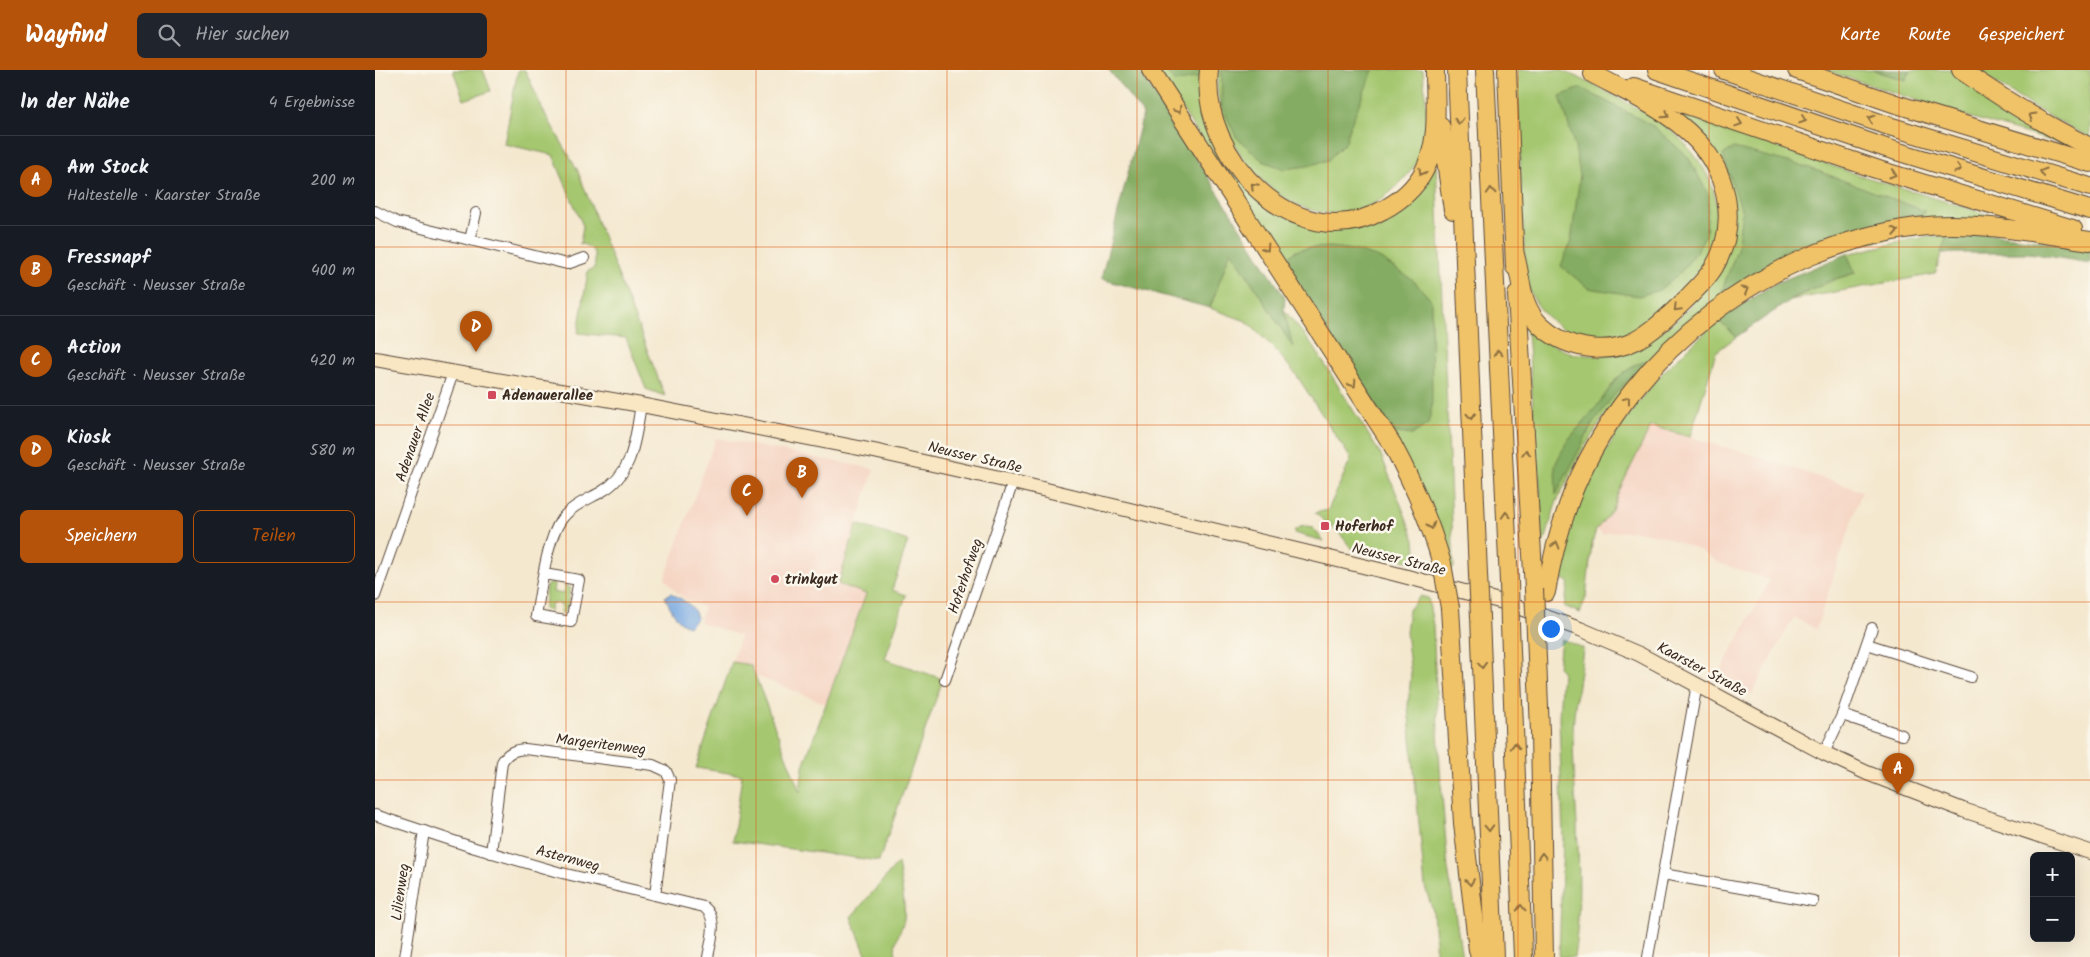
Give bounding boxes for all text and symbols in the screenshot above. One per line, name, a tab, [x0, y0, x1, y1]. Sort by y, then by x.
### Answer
search box	[137, 13, 487, 58]
text: Wayfind	[25, 16, 107, 55]
text: Hier suchen	[195, 20, 290, 50]
icon: search	[155, 21, 183, 49]
text: Karte	[1840, 21, 1880, 50]
text: Route	[1908, 21, 1951, 50]
text: Gespeichert	[1979, 21, 2065, 50]
text: In der Nähe	[20, 86, 130, 119]
text: 4 Ergebnisse	[269, 90, 355, 115]
one-way arrow	[1172, 105, 1182, 114]
one-way arrow	[1660, 109, 1669, 118]
one-way arrow	[2028, 112, 2037, 122]
one-way arrow	[1798, 114, 1807, 124]
one-way arrow	[1868, 115, 1876, 125]
one-way arrow	[1454, 117, 1465, 125]
one-way arrow	[1734, 117, 1742, 127]
text: Am Stock	[67, 153, 148, 183]
one-way arrow	[1953, 164, 1961, 174]
one-way arrow	[1419, 167, 1429, 176]
text: A	[31, 168, 41, 193]
text: 200 m	[311, 168, 355, 193]
one-way arrow	[2040, 168, 2048, 178]
one-way arrow	[1888, 169, 1896, 179]
text: Haltestelle · Kaarster Straße	[67, 183, 260, 208]
one-way arrow	[1250, 183, 1259, 192]
one-way arrow	[1485, 186, 1496, 194]
one-way arrow	[1891, 226, 1900, 236]
one-way arrow	[1259, 242, 1269, 251]
text: Fressnapf	[67, 243, 150, 273]
text: B	[31, 258, 41, 283]
text: 400 m	[311, 258, 355, 283]
text: Geschäft · Neusser Straße	[67, 273, 245, 298]
one-way arrow	[1740, 287, 1749, 297]
one-way arrow	[1674, 302, 1683, 311]
pin: D	[460, 311, 492, 352]
text: Action	[67, 333, 121, 363]
text: C	[31, 348, 41, 373]
text: 420 m	[310, 348, 355, 373]
one-way arrow	[1493, 349, 1504, 357]
text: Geschäft · Neusser Straße	[67, 363, 245, 388]
one-way arrow	[1347, 379, 1357, 388]
place label: Adenauerallee	[502, 384, 594, 408]
street label: Adenauer Allee	[389, 389, 443, 485]
marker: Adenauerallee	[486, 389, 498, 401]
one-way arrow	[1621, 396, 1630, 406]
one-way arrow	[1466, 412, 1477, 420]
text: Kiosk	[67, 423, 110, 453]
street label: Neusser Straße	[925, 435, 1024, 481]
text: D	[31, 438, 41, 463]
text: 580 m	[310, 438, 355, 463]
one-way arrow	[1521, 449, 1532, 457]
text: Geschäft · Neusser Straße	[67, 453, 245, 478]
pin: B	[786, 457, 818, 498]
pin: C	[731, 475, 763, 516]
button: Speichern	[20, 510, 183, 563]
button: Teilen	[193, 510, 355, 563]
one-way arrow	[1500, 511, 1511, 519]
place label: Hoferhof	[1335, 515, 1394, 539]
marker: Hoferhof	[1319, 520, 1331, 532]
one-way arrow	[1425, 522, 1435, 530]
street label: Hoferhofweg	[942, 535, 990, 617]
street label: Neusser Straße	[1349, 537, 1448, 583]
one-way arrow	[1550, 541, 1560, 549]
place label: trinkgut	[785, 568, 838, 592]
marker: trinkgut	[769, 573, 781, 585]
your location	[1538, 616, 1564, 642]
street label: Kaarster Straße	[1652, 636, 1751, 704]
one-way arrow	[1477, 662, 1488, 670]
street label: Margeritenweg	[554, 728, 647, 762]
one-way arrow	[1510, 742, 1520, 750]
pin: A	[1882, 753, 1914, 794]
one-way arrow	[1484, 824, 1494, 832]
street label: Asternweg	[533, 839, 602, 879]
one-way arrow	[1537, 852, 1547, 860]
map controls	[2030, 852, 2075, 942]
button: +	[2030, 852, 2075, 897]
street label: Lilienweg	[385, 862, 417, 922]
one-way arrow	[1464, 879, 1475, 887]
button: −	[2030, 897, 2075, 942]
one-way arrow	[1516, 904, 1526, 912]

